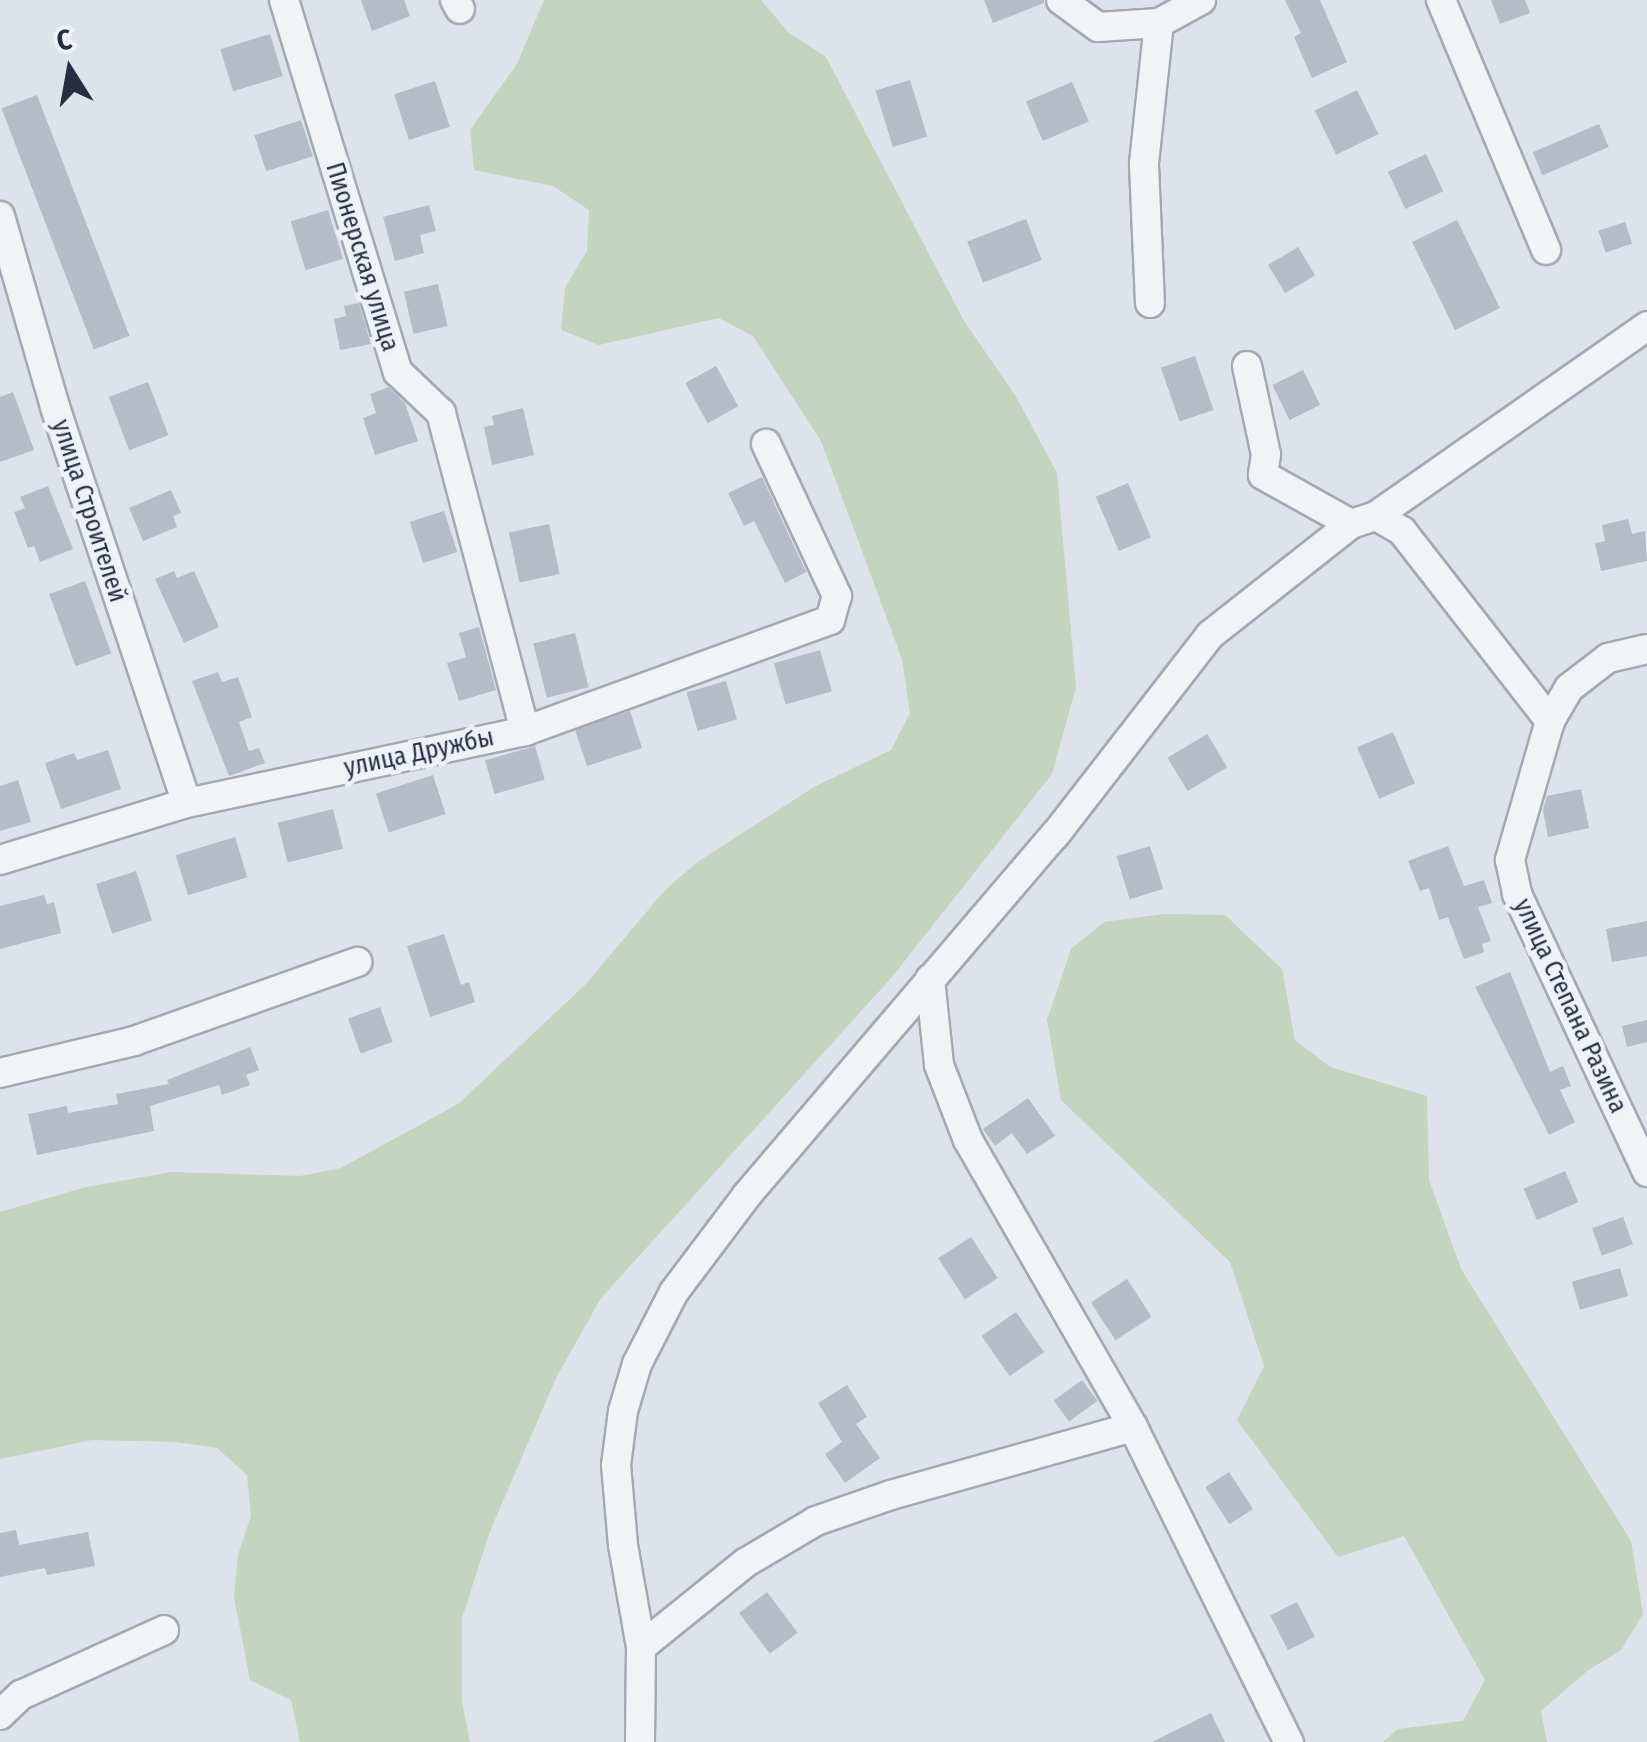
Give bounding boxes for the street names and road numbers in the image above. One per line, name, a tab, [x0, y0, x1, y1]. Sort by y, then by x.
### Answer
street label: Пионерская улица	[319, 159, 405, 355]
street label: улица Строителей	[45, 416, 133, 606]
street label: улица Дружбы	[341, 723, 497, 783]
street label: улица Степана Разина	[1507, 894, 1633, 1118]

